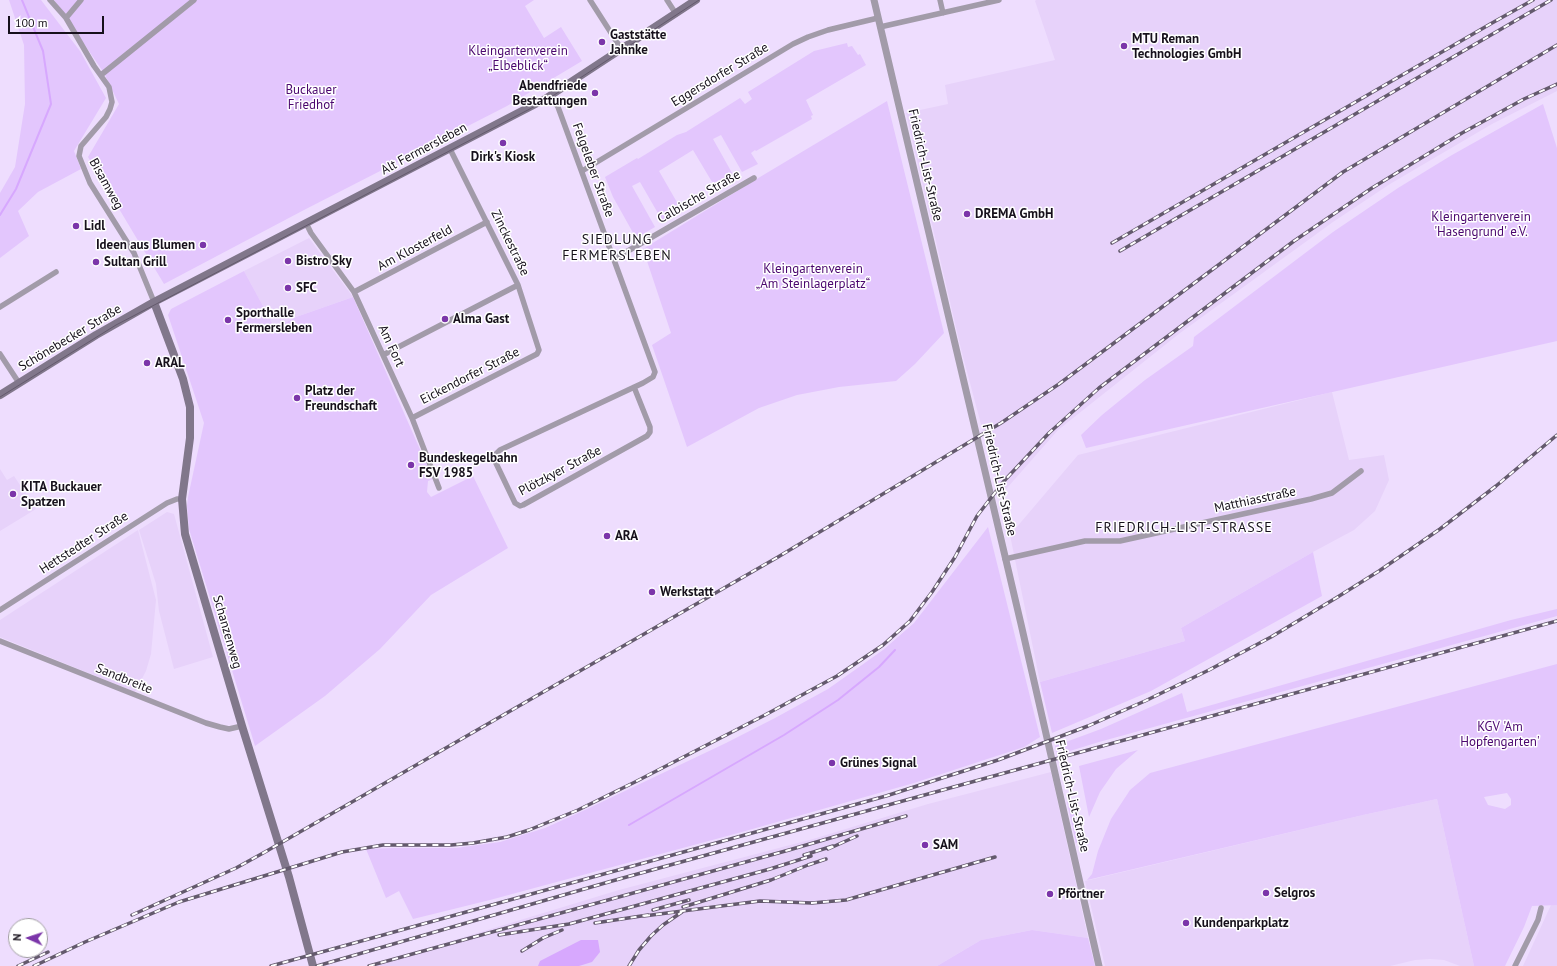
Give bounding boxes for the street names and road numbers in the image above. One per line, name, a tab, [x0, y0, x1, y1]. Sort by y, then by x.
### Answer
street label: Eggersdorfer Straße	[669, 40, 771, 110]
street label: Friedrich-List-Straße	[905, 107, 945, 223]
street label: Alt Fermersleben	[378, 120, 470, 178]
street label: Felgeleber Straße	[569, 121, 617, 219]
street label: Bisamweg	[86, 156, 126, 212]
street label: Calbische Straße	[655, 167, 743, 227]
street label: Zinckestraße	[487, 208, 533, 278]
street label: Am Klosterfeld	[375, 222, 455, 274]
street label: Schönebecker Straße	[16, 301, 124, 375]
street label: Am Fort	[375, 323, 407, 369]
street label: Eickendorfer Straße	[418, 344, 522, 408]
street label: Friedrich-List-Straße	[979, 422, 1019, 538]
street label: Plötzkyer Straße	[516, 443, 604, 499]
street label: Matthiasstraße	[1213, 484, 1297, 516]
street label: Hettstedter Straße	[37, 508, 131, 578]
street label: Schanzenweg	[209, 594, 245, 670]
street label: Sandbreite	[93, 661, 155, 697]
street label: Friedrich-List-Straße	[1052, 738, 1092, 854]

